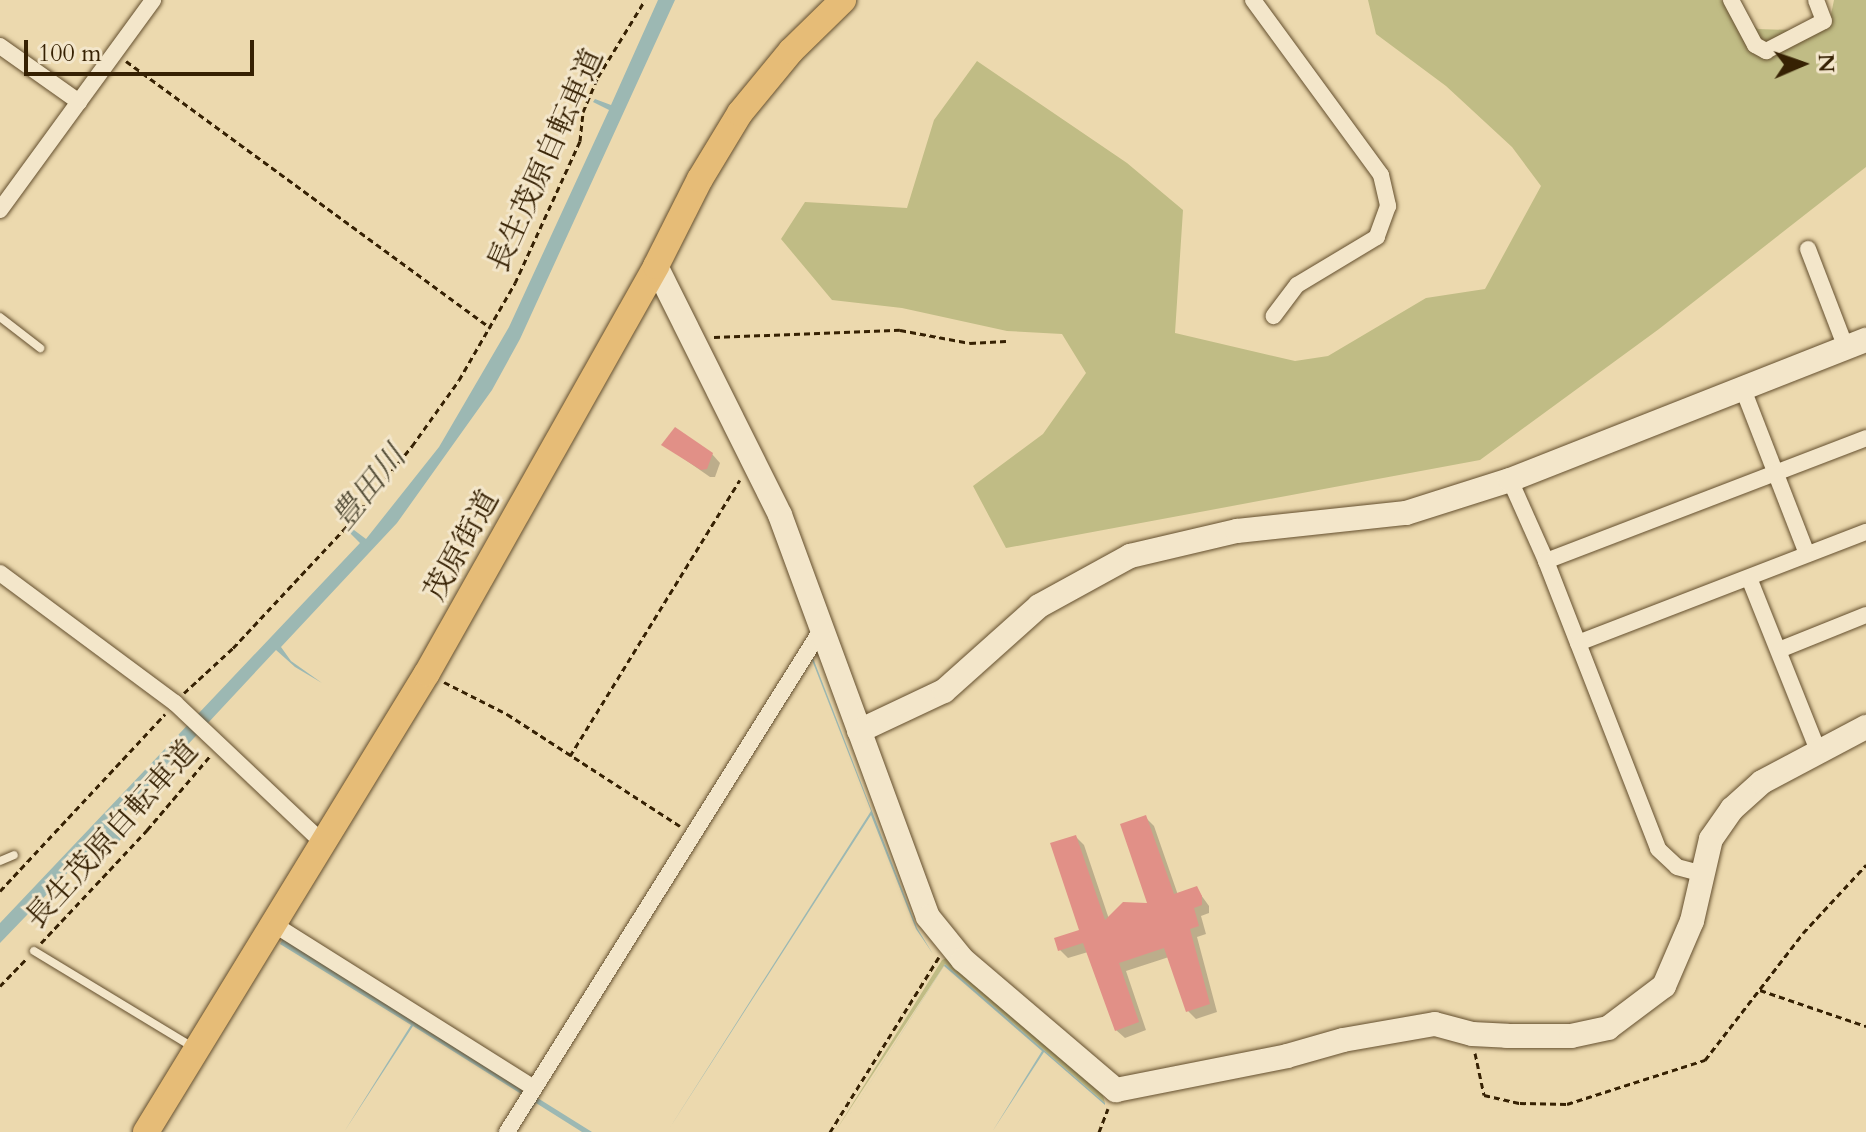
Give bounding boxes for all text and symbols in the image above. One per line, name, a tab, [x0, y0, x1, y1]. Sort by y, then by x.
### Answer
scale bar	[28, 24, 258, 74]
north arrow	[1762, 24, 1842, 104]
text: 100 m	[38, 37, 102, 70]
street label: 長生茂原自転車道	[481, 44, 611, 278]
text: N	[1811, 53, 1841, 73]
water label: 豊田川	[324, 439, 414, 537]
street label: 茂原街道	[417, 485, 507, 607]
street label: 長生茂原自転車道	[18, 734, 206, 936]

